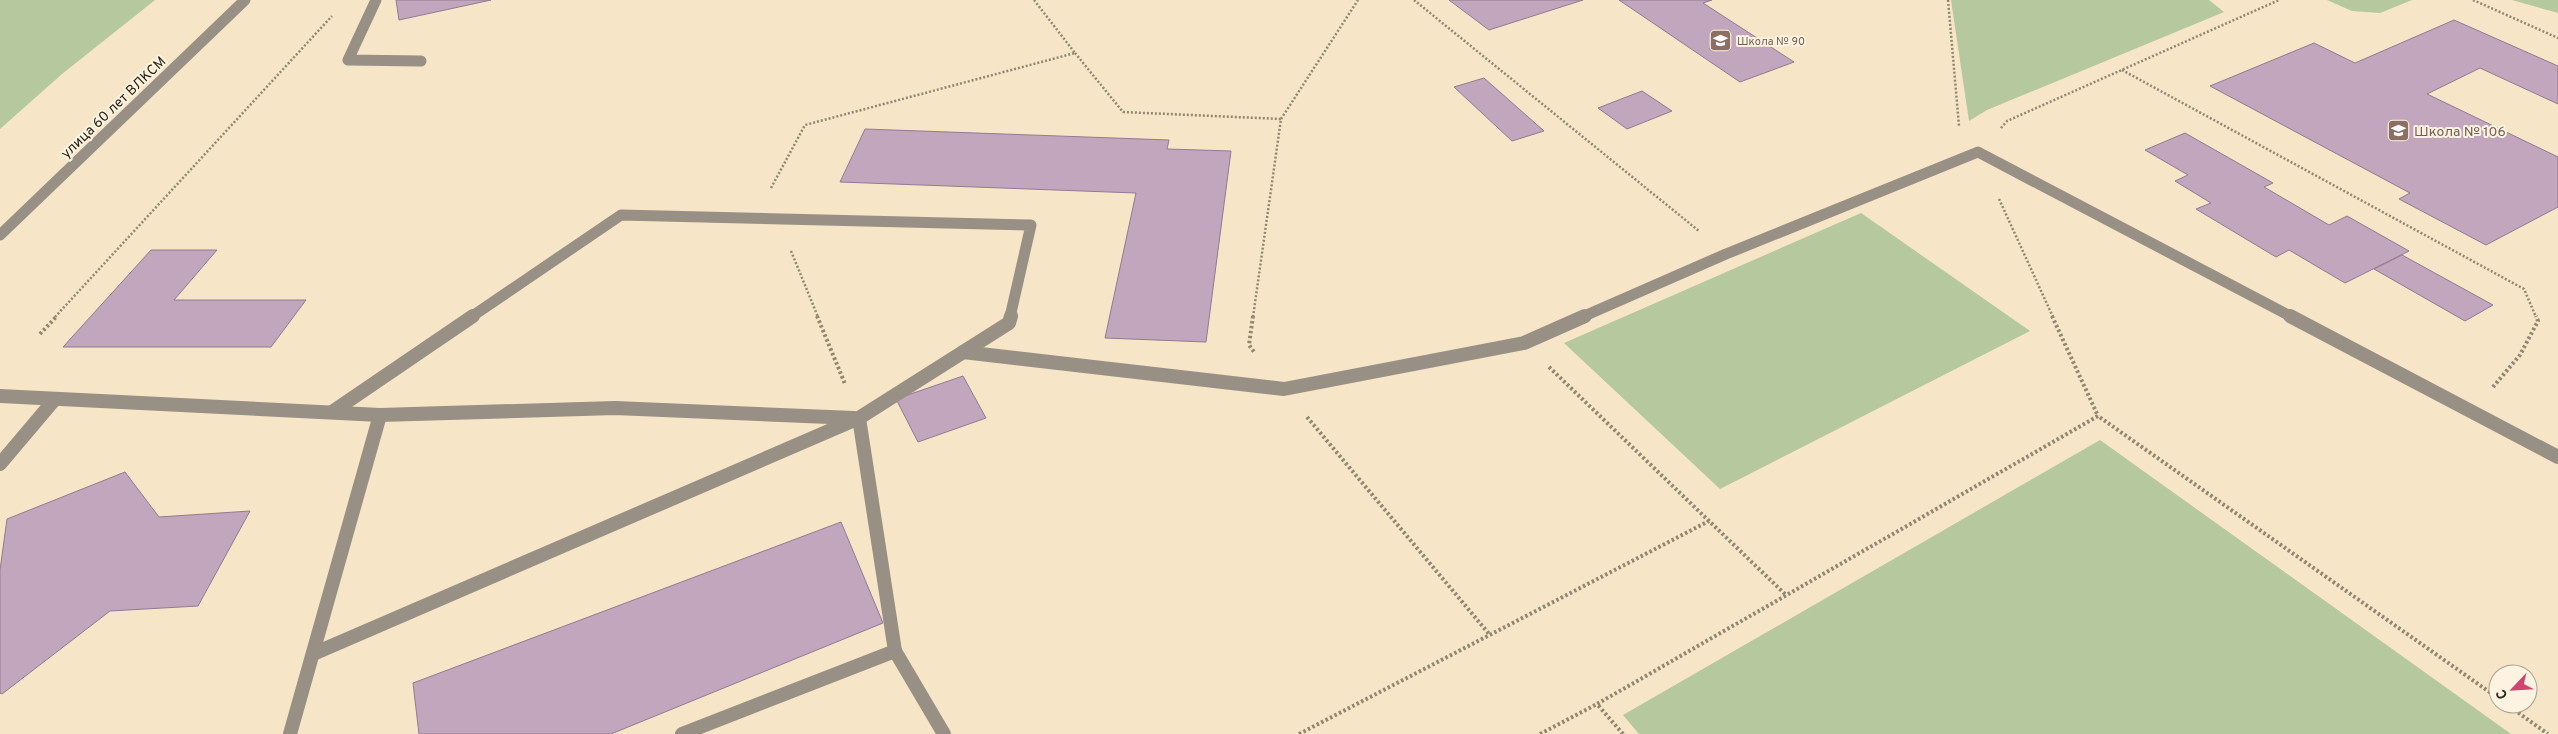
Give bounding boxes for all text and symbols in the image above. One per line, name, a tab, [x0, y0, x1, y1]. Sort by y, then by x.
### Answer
school or university icon: Школа № 90	[1709, 29, 1733, 53]
place label: Школа № 90	[1737, 35, 1805, 49]
street label: улица 60 лет ВЛКСМ	[58, 54, 170, 163]
school or university icon: Школа № 106	[2386, 119, 2410, 143]
place label: Школа № 106	[2414, 124, 2506, 141]
north arrow	[2488, 664, 2538, 714]
text: С	[2493, 686, 2512, 702]

